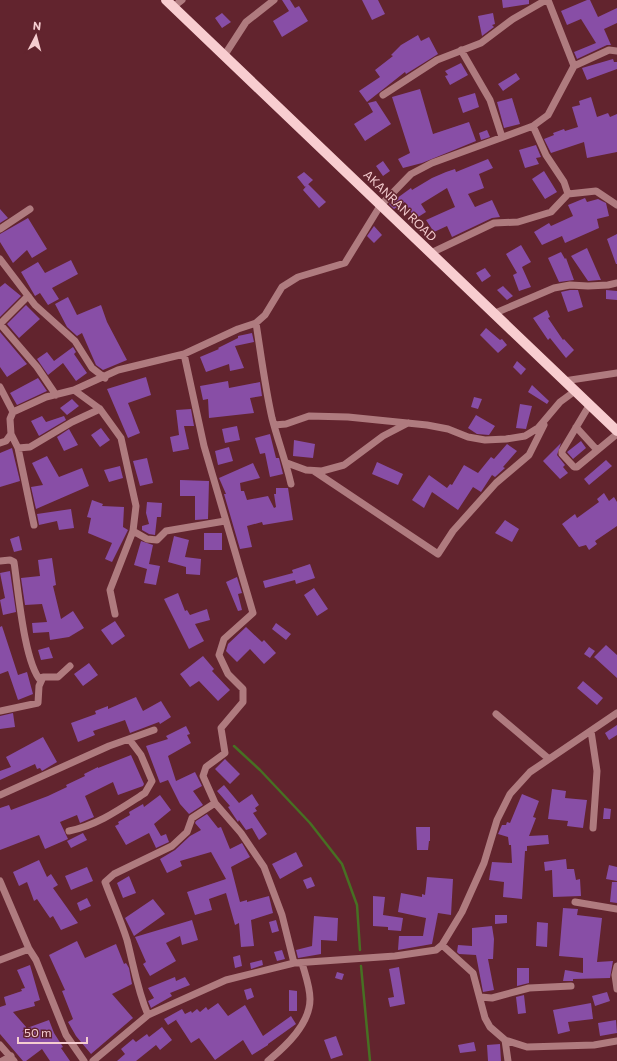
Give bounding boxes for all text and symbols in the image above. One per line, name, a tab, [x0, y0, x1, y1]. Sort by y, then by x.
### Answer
north arrow	[16, 16, 56, 56]
text: N	[32, 19, 42, 32]
street label: AKANRAN ROAD	[361, 167, 440, 244]
scale bar	[18, 1019, 87, 1045]
text: 50 m	[24, 1025, 52, 1039]

